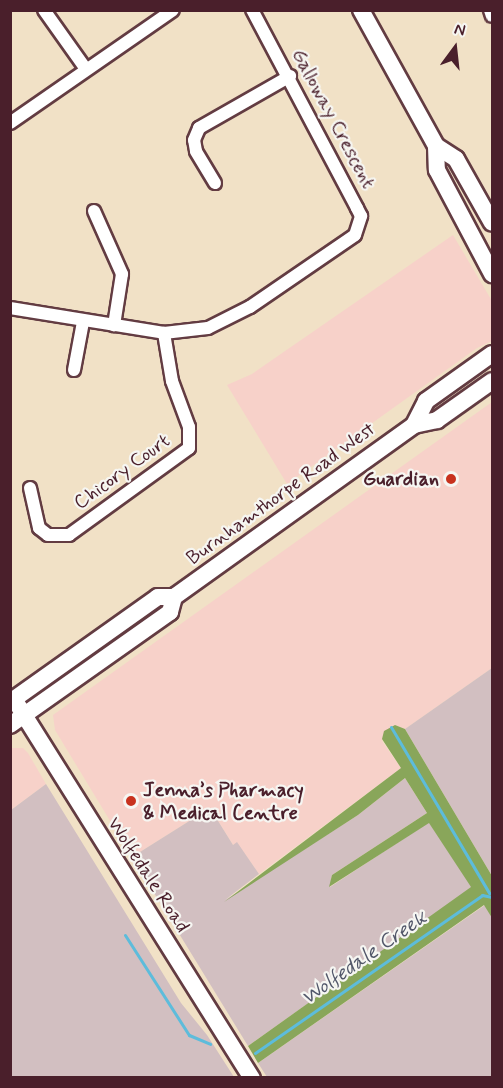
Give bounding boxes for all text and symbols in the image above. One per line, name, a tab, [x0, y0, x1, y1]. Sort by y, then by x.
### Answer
north arrow	[425, 18, 485, 78]
text: N	[452, 19, 468, 42]
street label: Galloway Crescent	[285, 44, 381, 194]
street label: Burnhamthorpe Road West	[182, 417, 380, 571]
street label: Chicory Court	[68, 428, 176, 516]
place label: Guardian	[363, 467, 439, 491]
marker: Guardian	[444, 472, 458, 486]
place label: Jenna’s Pharmacy & Medical Centre	[143, 778, 304, 825]
marker: Jenna’s Pharmacy & Medical Centre	[124, 794, 138, 808]
street label: Wolfedale Road	[103, 814, 193, 936]
water label: Wolfedale Creek	[297, 906, 431, 1010]

